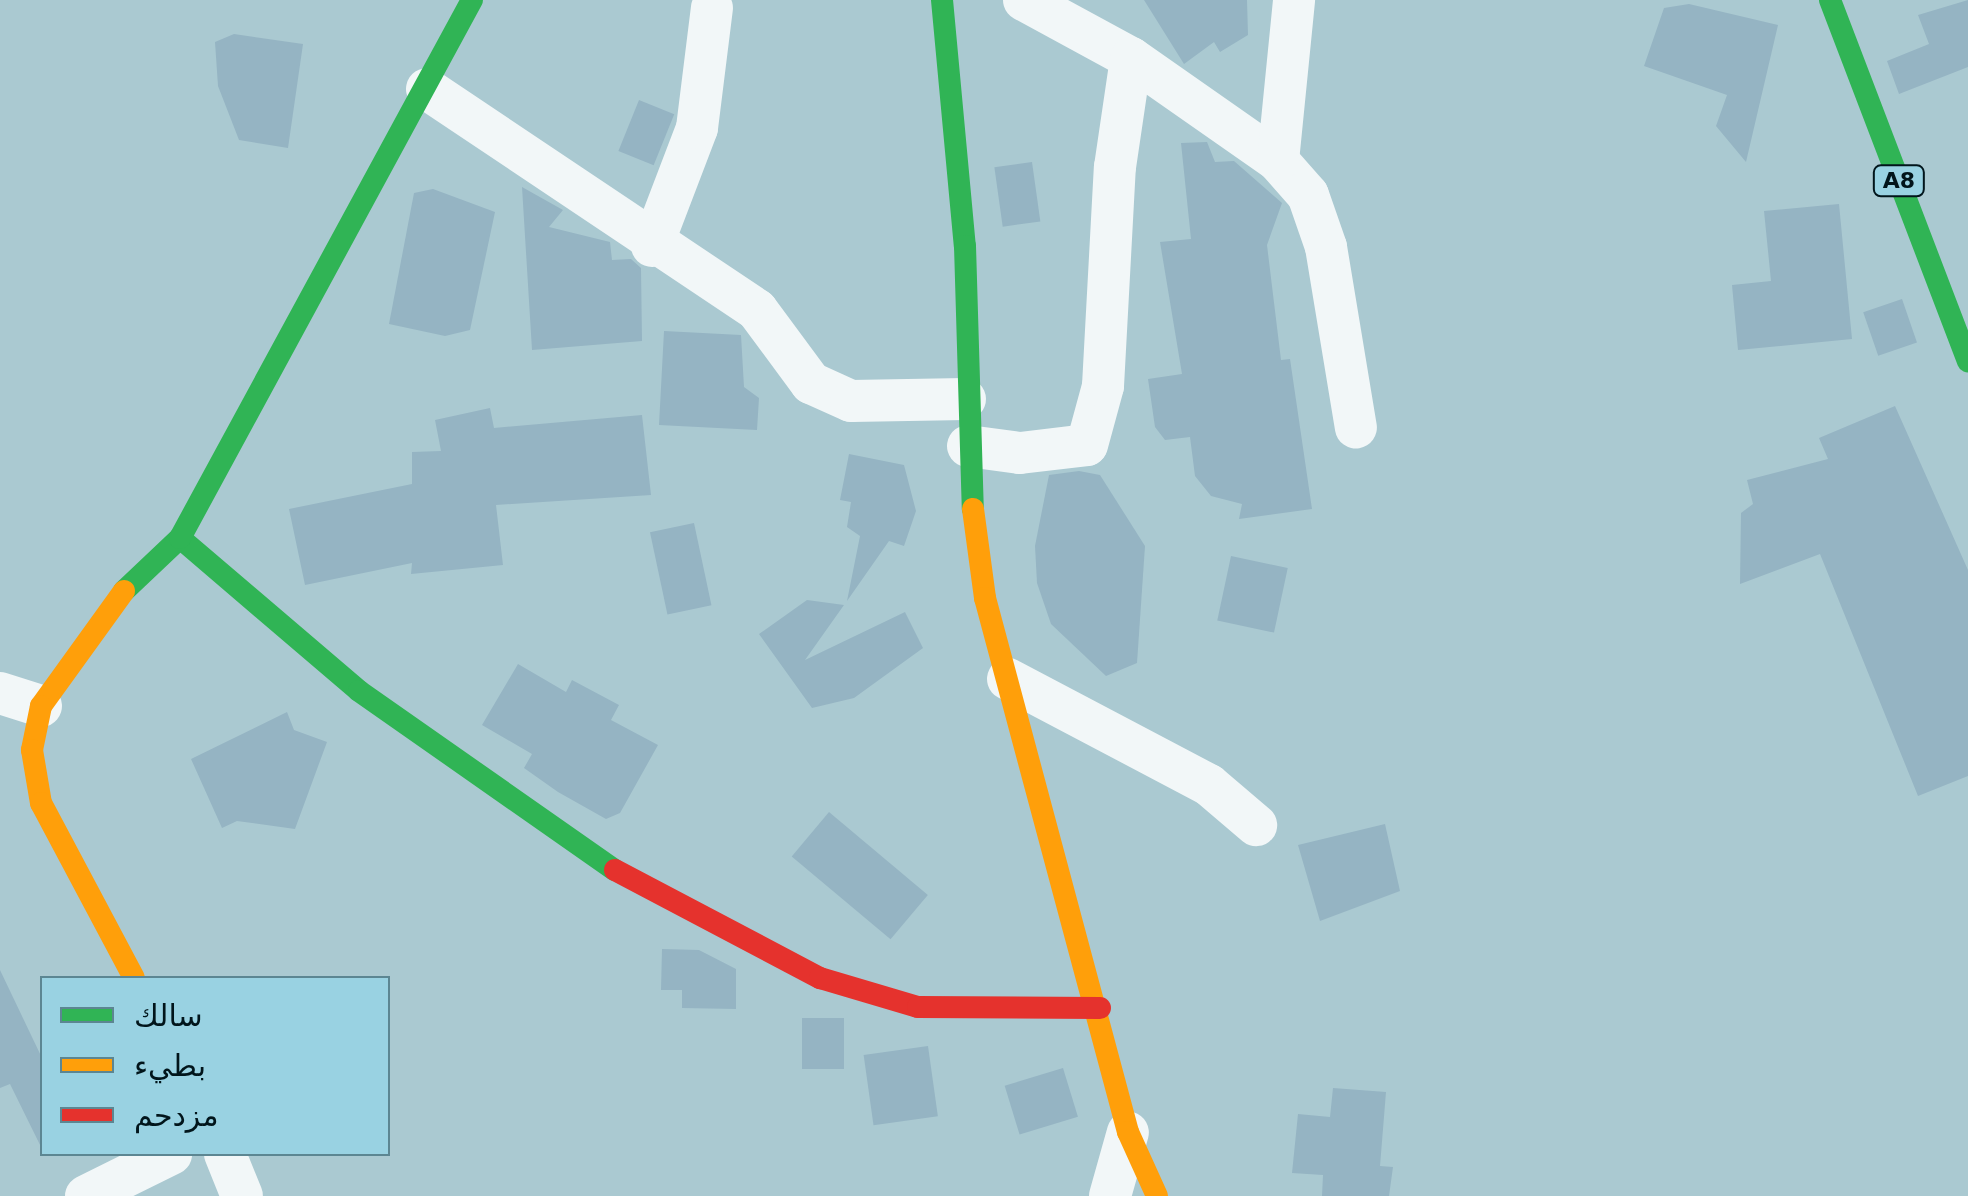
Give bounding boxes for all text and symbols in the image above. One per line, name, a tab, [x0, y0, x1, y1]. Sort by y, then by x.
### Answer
road number: A8	[1872, 164, 1926, 198]
legend	[40, 976, 390, 1156]
text: سالك	[134, 998, 203, 1033]
text: بطيء	[134, 1048, 206, 1083]
text: مزدحم	[134, 1098, 219, 1133]

